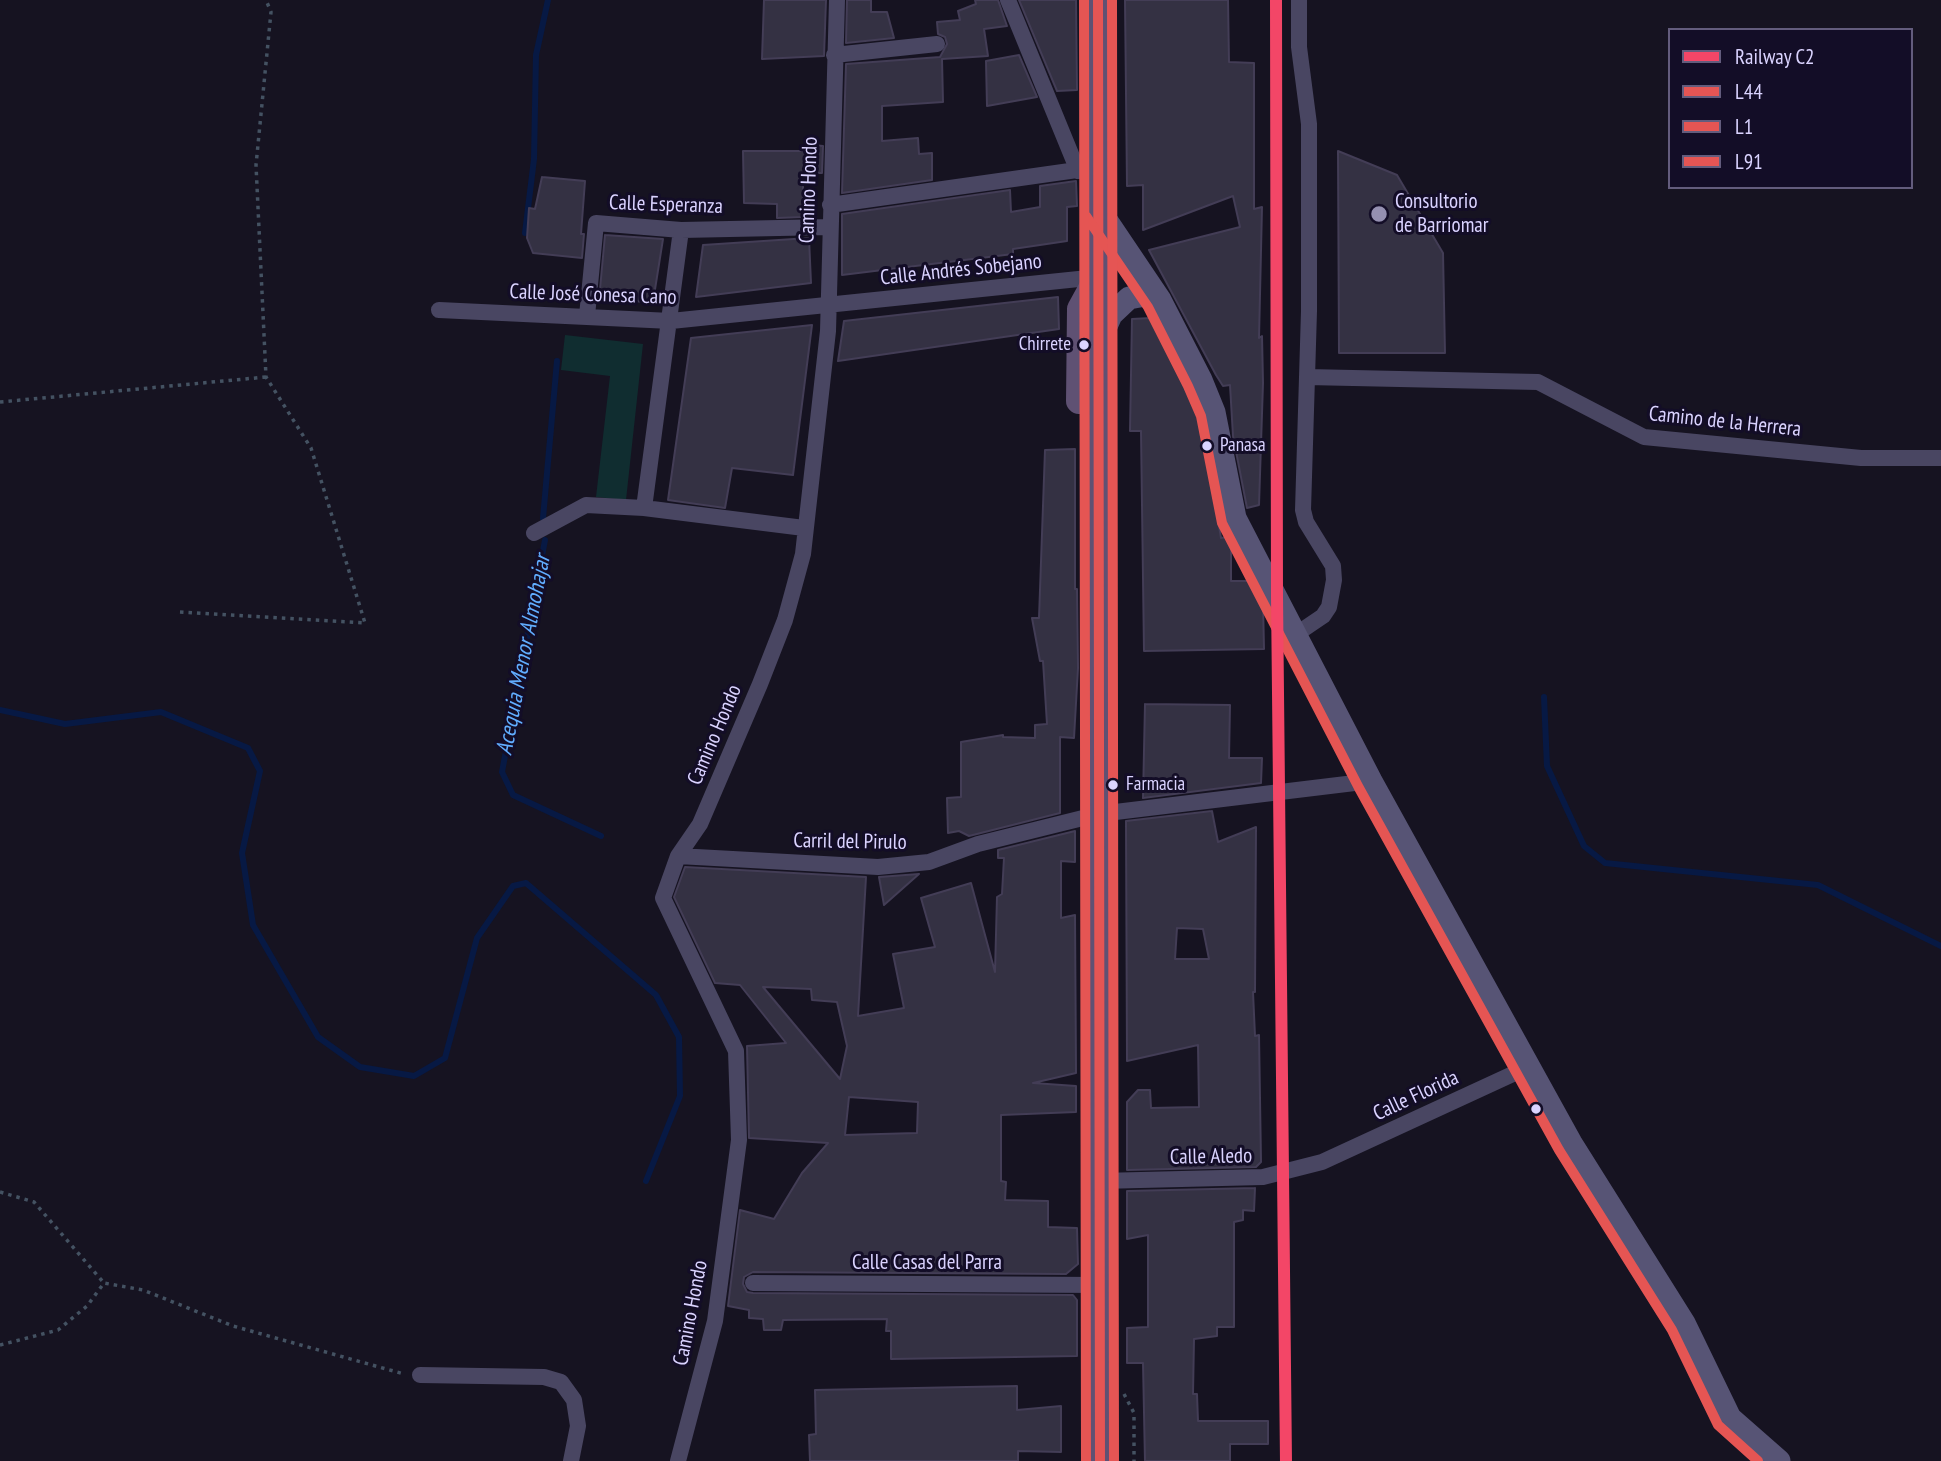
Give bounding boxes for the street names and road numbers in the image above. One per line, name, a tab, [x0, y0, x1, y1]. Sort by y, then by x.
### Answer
street label: Camino Hondo	[795, 136, 823, 244]
street label: Calle Esperanza	[609, 190, 723, 220]
street label: Calle Andrés Sobejano	[879, 249, 1043, 291]
street label: Calle José Conesa Cano	[509, 279, 677, 311]
street label: Camino de la Herrera	[1648, 401, 1802, 443]
street label: Camino Hondo	[683, 681, 747, 789]
street label: Carril del Pirulo	[793, 828, 907, 856]
street label: Calle Florida	[1369, 1065, 1463, 1127]
street label: Calle Aledo	[1170, 1144, 1252, 1170]
street label: Calle Casas del Parra	[852, 1250, 1002, 1276]
street label: Camino Hondo	[668, 1258, 714, 1368]

